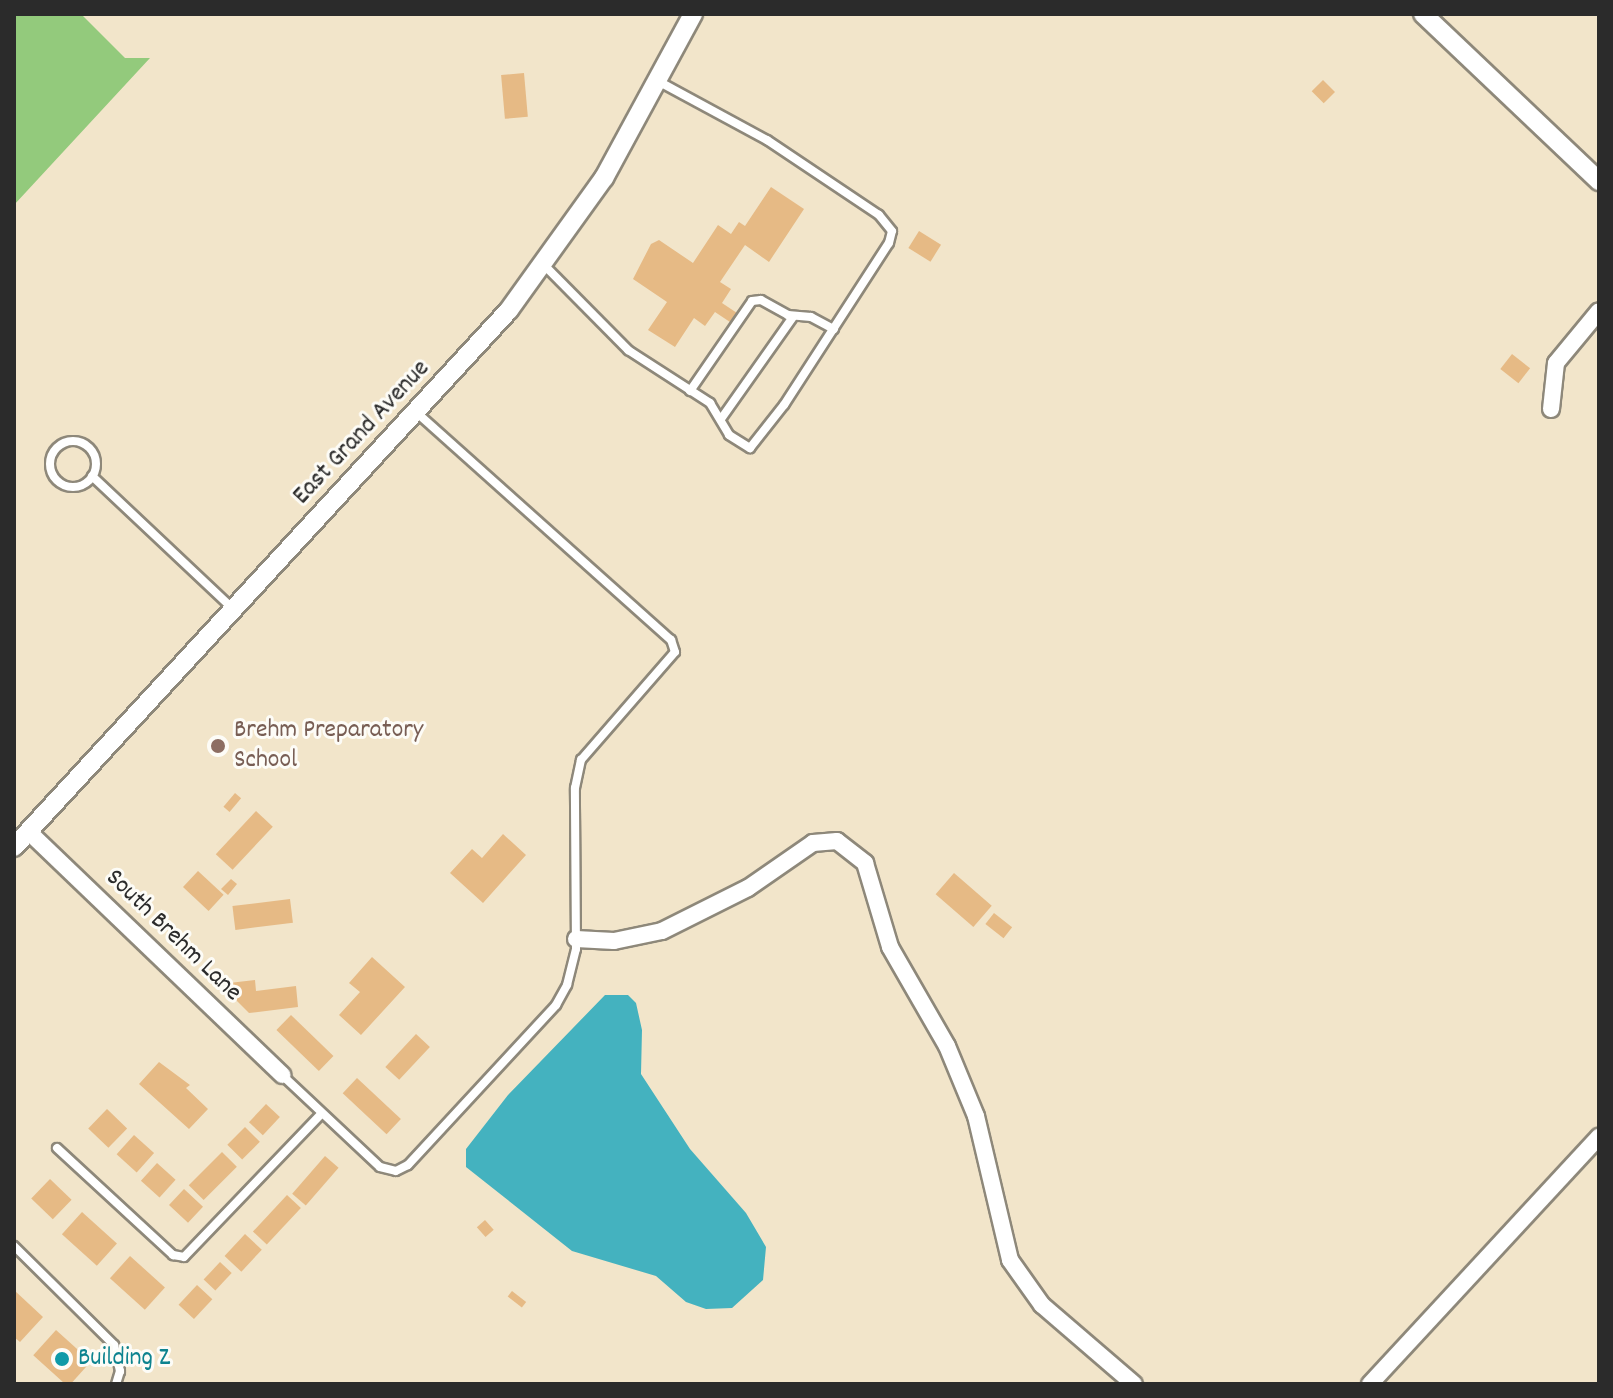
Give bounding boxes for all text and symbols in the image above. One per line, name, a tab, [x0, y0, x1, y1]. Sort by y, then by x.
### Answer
street label: East Grand Avenue	[287, 354, 437, 512]
place label: Brehm Preparatory School	[234, 715, 423, 776]
marker: Brehm Preparatory School	[209, 737, 227, 755]
street label: South Brehm Lane	[98, 863, 248, 1009]
place label: Building Z	[78, 1343, 170, 1375]
marker: Building Z	[53, 1350, 71, 1368]

